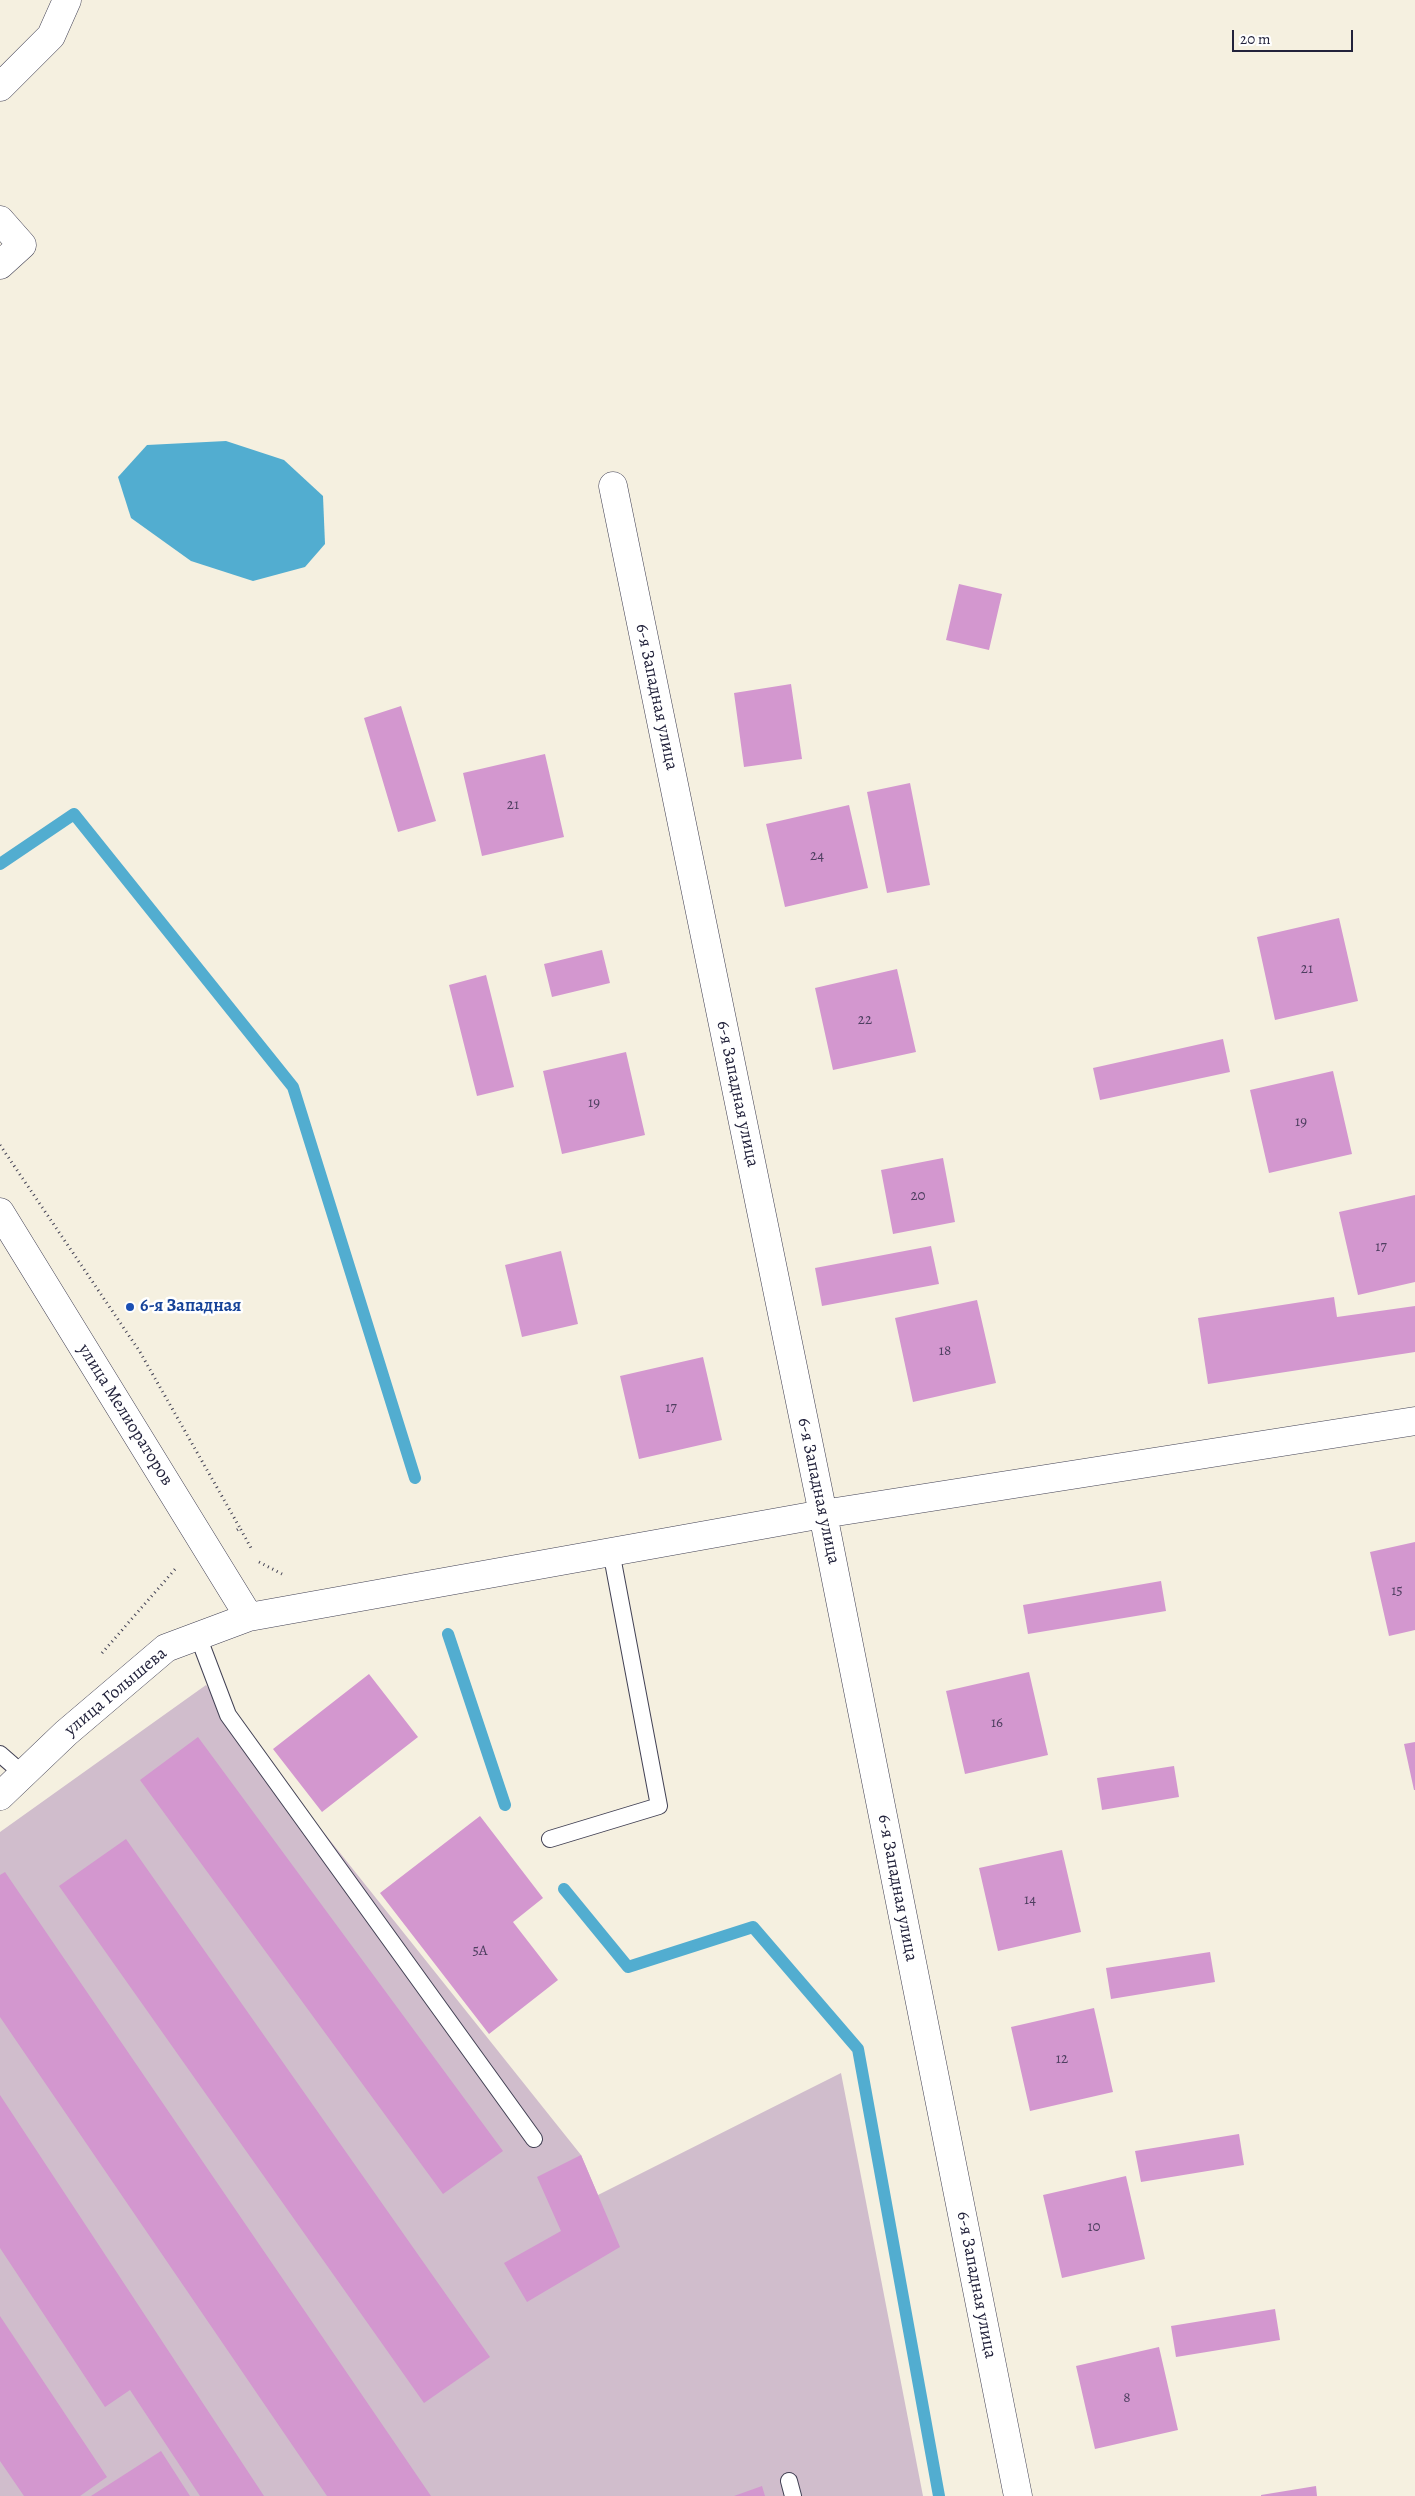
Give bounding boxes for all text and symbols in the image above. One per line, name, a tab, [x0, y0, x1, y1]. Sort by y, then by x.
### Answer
scale bar	[1235, 20, 1356, 52]
text: 20 m	[1240, 29, 1271, 49]
street label: 6-я Западная улица	[630, 622, 682, 772]
house number: 21	[507, 796, 519, 814]
house number: 24	[810, 847, 824, 865]
house number: 21	[1301, 960, 1313, 978]
house number: 22	[858, 1011, 872, 1029]
street label: 6-я Западная улица	[711, 1019, 763, 1169]
house number: 19	[588, 1094, 600, 1112]
house number: 19	[1295, 1113, 1307, 1131]
house number: 20	[910, 1187, 926, 1205]
house number: 17	[1375, 1238, 1387, 1256]
place label: 6-я Западная	[140, 1296, 241, 1318]
marker: 6-я Западная	[124, 1301, 136, 1313]
street label: улица Мелиораторов	[73, 1340, 177, 1490]
house number: 18	[939, 1342, 951, 1360]
house number: 17	[665, 1399, 677, 1417]
street label: 6-я Западная улица	[792, 1416, 844, 1566]
house number: 15	[1391, 1582, 1403, 1600]
street label: улица Голышева	[60, 1643, 172, 1741]
house number: 16	[991, 1714, 1003, 1732]
street label: 6-я Западная улица	[872, 1813, 922, 1963]
house number: 14	[1024, 1891, 1036, 1909]
house number: 5А	[472, 1942, 488, 1960]
house number: 12	[1056, 2050, 1068, 2068]
street label: 6-я Западная улица	[951, 2210, 1001, 2360]
house number: 10	[1087, 2218, 1101, 2236]
house number: 8	[1123, 2389, 1131, 2407]

